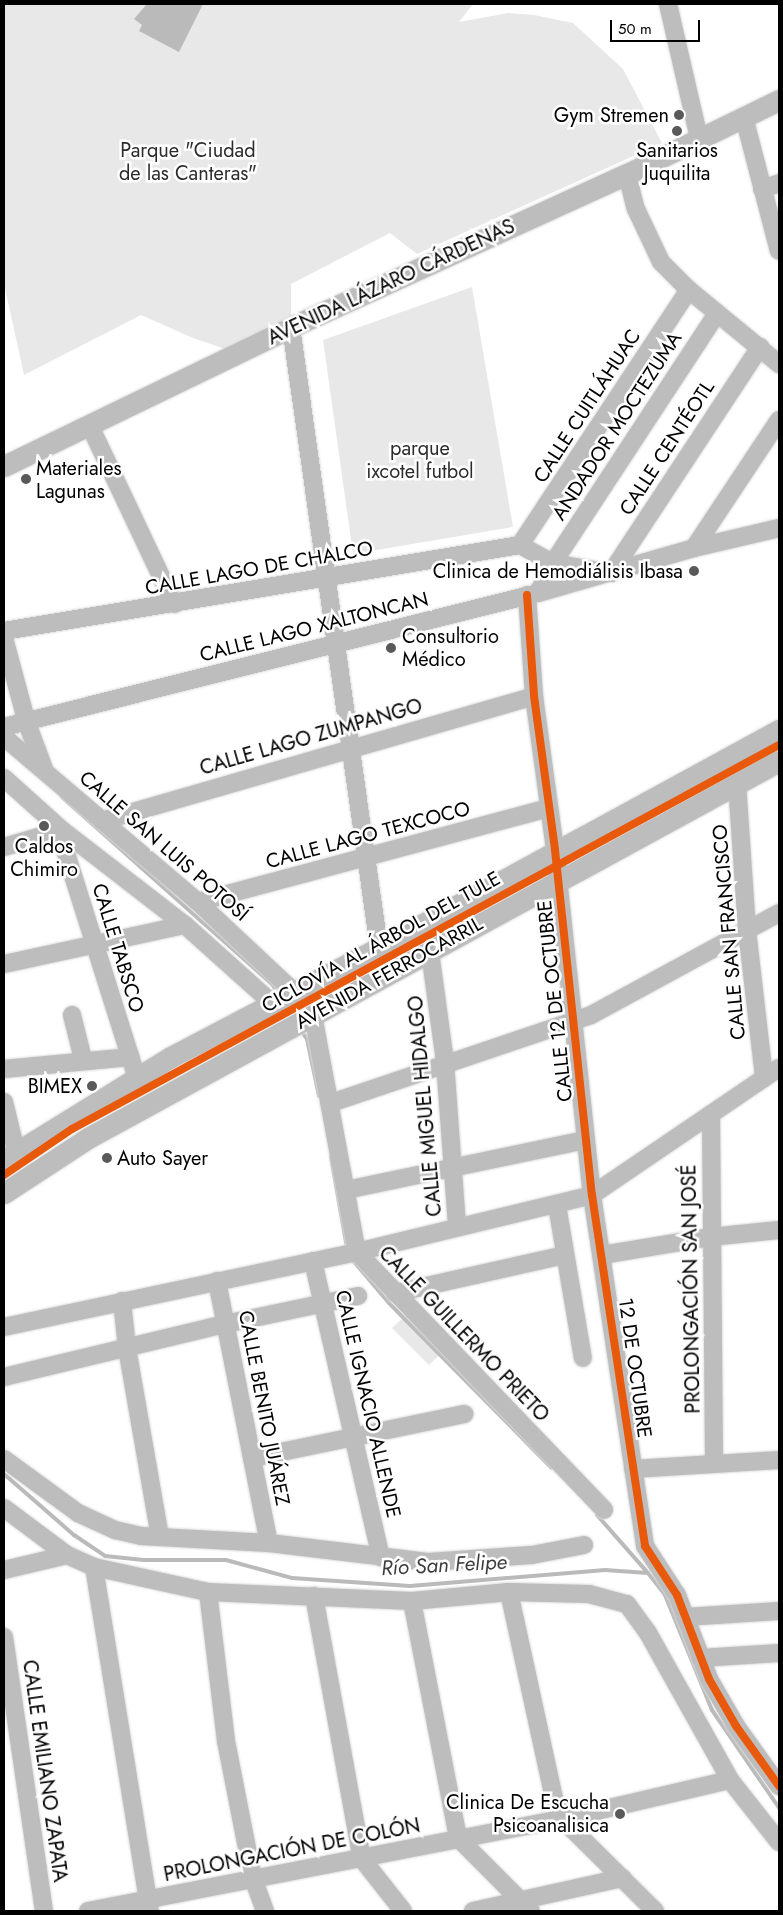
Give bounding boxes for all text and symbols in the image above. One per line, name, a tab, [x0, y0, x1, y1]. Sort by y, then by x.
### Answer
scale bar	[613, 10, 703, 42]
text: 50 m	[618, 18, 652, 40]
place label: Gym Stremen	[554, 103, 669, 127]
marker: Gym Stremen	[673, 109, 685, 121]
marker: Sanitarios Juquilita	[671, 125, 683, 137]
park label: Parque "Ciudad de las Canteras"	[119, 139, 257, 186]
place label: Sanitarios Juquilita	[636, 139, 718, 186]
street label: AVENIDA LÁZARO CÁRDENAS	[264, 214, 518, 350]
street label: CALLE CUITLÁHUAC	[528, 325, 646, 487]
street label: ANDADOR MOCTEZUMA	[547, 327, 687, 525]
street label: CALLE CENTÉOTL	[615, 376, 719, 520]
park label: parque ixcotel futbol	[366, 437, 474, 484]
place label: Materiales Lagunas	[36, 456, 122, 503]
marker: Materiales Lagunas	[20, 473, 32, 485]
street label: CALLE LAGO DE CHALCO	[143, 536, 375, 600]
place label: Clinica de Hemodiálisis Ibasa	[433, 559, 683, 583]
marker: Clinica de Hemodiálisis Ibasa	[687, 564, 701, 578]
street label: CALLE LAGO XALTONCAN	[197, 587, 431, 667]
place label: Consultorio Médico	[402, 624, 499, 671]
marker: Consultorio Médico	[384, 641, 398, 655]
street label: CALLE LAGO ZUMPANGO	[197, 694, 425, 780]
street label: CALLE SAN LUIS POTOSÍ	[74, 766, 254, 926]
street label: CALLE LAGO TEXCOCO	[263, 796, 473, 874]
marker: Caldos Chimiro	[38, 820, 50, 832]
street label: CALLE SAN FRANCISCO	[708, 823, 750, 1041]
place label: Caldos Chimiro	[10, 834, 78, 881]
street label: CICLOVÍA AL ÁRBOL DEL TULE	[257, 866, 505, 1018]
street label: CALLE TABSCO	[87, 881, 149, 1015]
street label: CALLE 12 DE OCTUBRE	[532, 899, 578, 1103]
street label: AVENIDA FERROCARRIL	[291, 912, 487, 1034]
street label: CALLE MIGUEL HIDALGO	[403, 994, 447, 1218]
place label: BIMEX	[28, 1074, 82, 1098]
marker: BIMEX	[86, 1080, 98, 1092]
place label: Auto Sayer	[117, 1146, 208, 1170]
marker: Auto Sayer	[101, 1152, 113, 1164]
street label: PROLONGACIÓN SAN JOSÉ	[677, 1164, 705, 1414]
street label: CALLE GUILLERMO PRIETO	[374, 1241, 554, 1427]
street label: CALLE IGNACIO ALLENDE	[330, 1288, 406, 1520]
street label: 12 DE OCTUBRE	[613, 1296, 657, 1440]
street label: CALLE BENITO JUÁREZ	[233, 1309, 295, 1507]
water label: Río San Felipe	[380, 1549, 508, 1581]
street label: CALLE EMILIANO ZAPATA	[18, 1658, 72, 1884]
place label: Clinica De Escucha Psicoanalisica	[446, 1790, 609, 1837]
marker: Clinica De Escucha Psicoanalisica	[613, 1807, 627, 1821]
street label: PROLONGACIÓN DE COLÓN	[162, 1813, 422, 1887]

